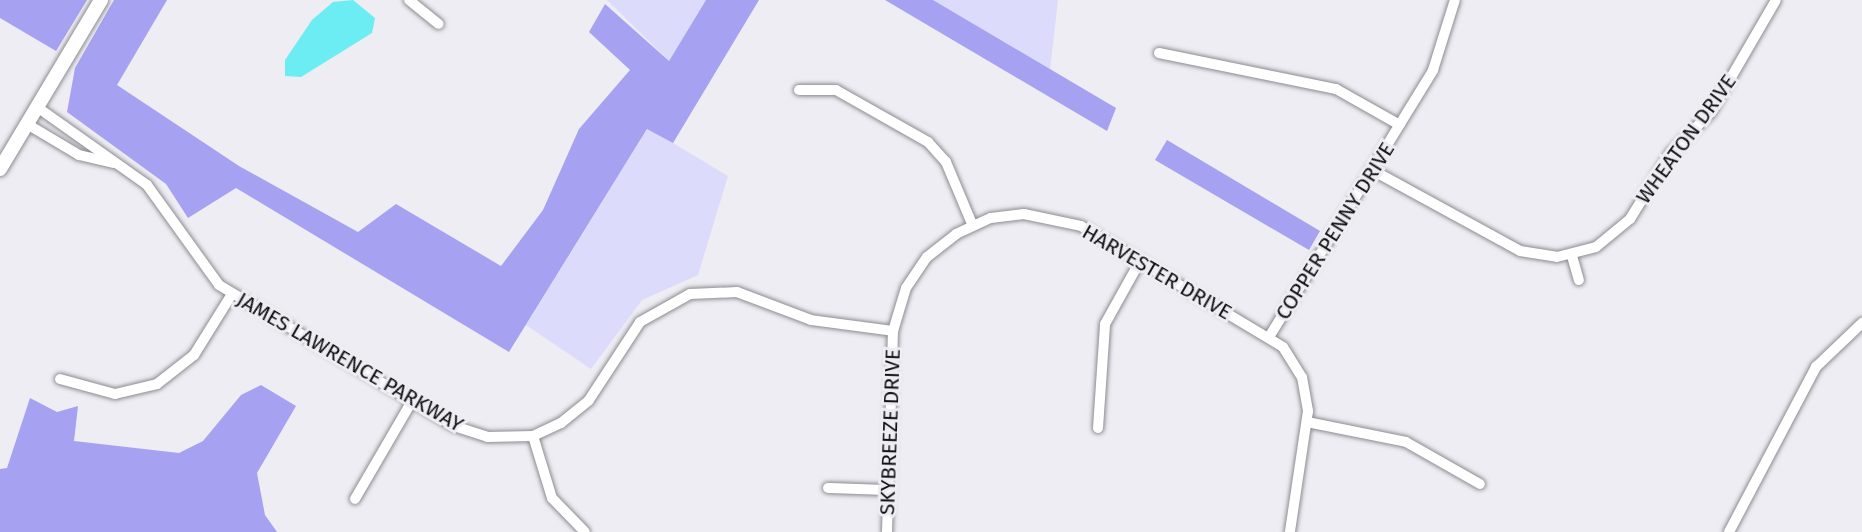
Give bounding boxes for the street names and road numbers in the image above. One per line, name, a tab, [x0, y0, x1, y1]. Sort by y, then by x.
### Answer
street label: WHEATON DRIVE	[1631, 69, 1741, 209]
street label: COPPER PENNY DRIVE	[1270, 138, 1400, 324]
street label: HARVESTER DRIVE	[1078, 219, 1236, 325]
street label: JAMES LAWRENCE PARKWAY	[232, 287, 468, 437]
street label: SKYBREEZE DRIVE	[875, 349, 905, 515]

